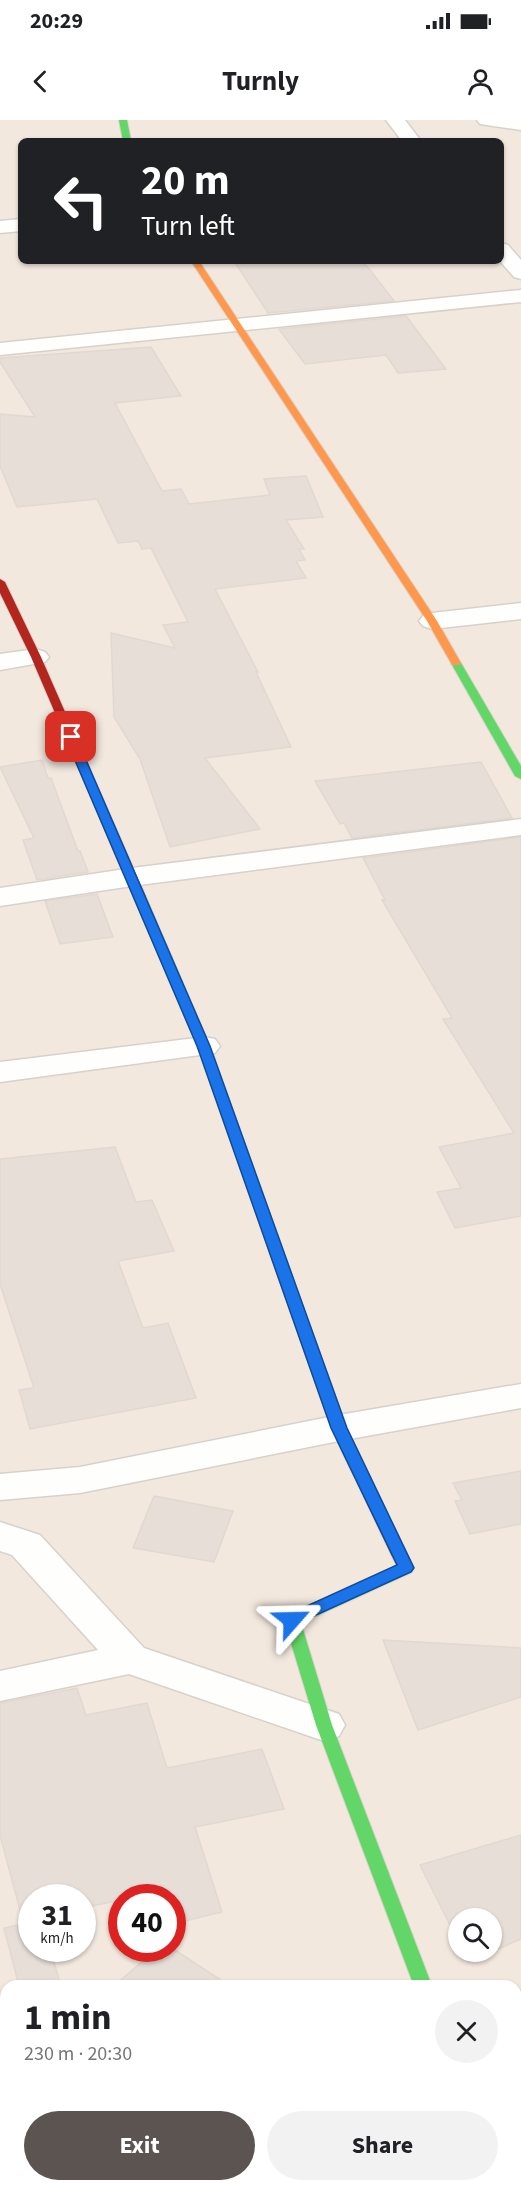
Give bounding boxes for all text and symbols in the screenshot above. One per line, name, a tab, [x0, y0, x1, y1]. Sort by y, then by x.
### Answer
text: 20:29	[30, 5, 83, 37]
text: Turnly	[222, 62, 299, 101]
icon: back	[24, 65, 57, 98]
icon: person	[464, 65, 497, 98]
text: 20 m	[141, 151, 230, 211]
icon: left	[42, 162, 120, 240]
text: Turn left	[141, 207, 235, 246]
pin	[45, 711, 96, 762]
icon: arrive	[54, 720, 87, 753]
position arrow	[260, 1588, 324, 1652]
speed limit sign: 40	[108, 1884, 186, 1962]
text: 31	[41, 1894, 73, 1937]
map controls	[448, 1908, 502, 1962]
button: search	[448, 1908, 502, 1962]
text: km/h	[40, 1928, 74, 1949]
text: 1 min	[24, 1992, 112, 2043]
button: close	[435, 2000, 498, 2063]
text: 230 m · 20:30	[24, 2040, 132, 2068]
button: Exit	[24, 2111, 255, 2180]
button: Share	[267, 2111, 498, 2180]

